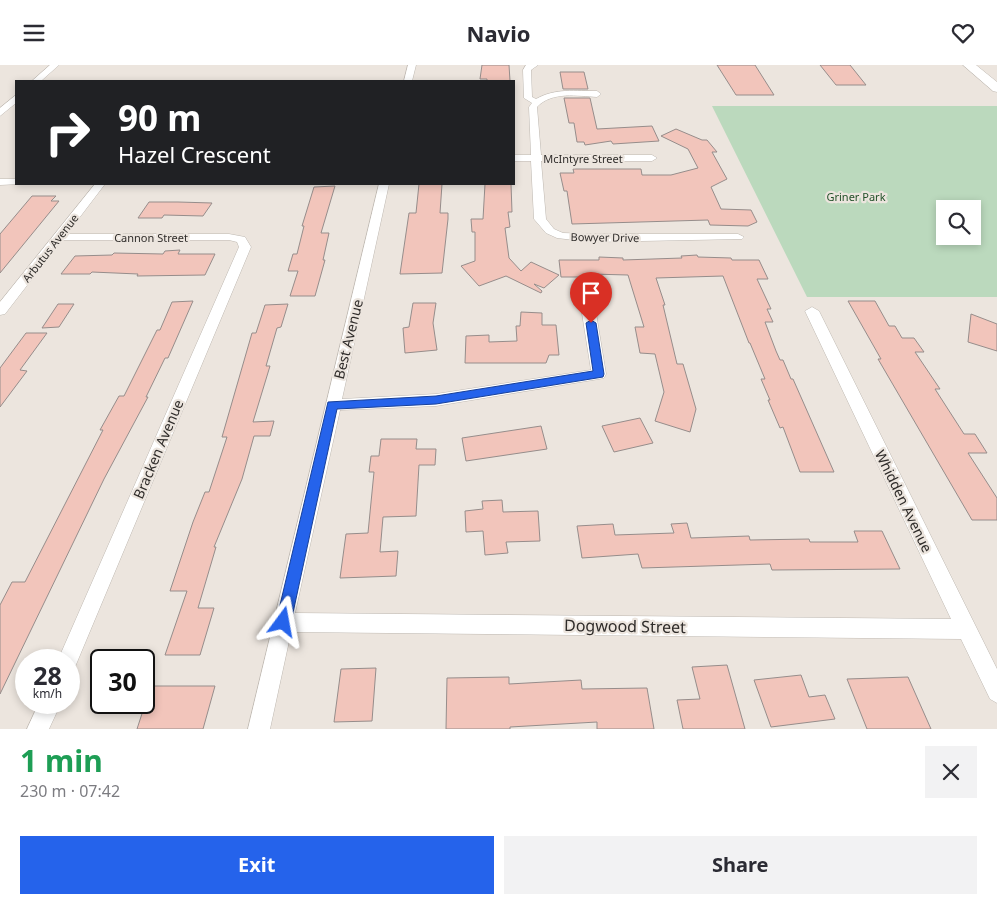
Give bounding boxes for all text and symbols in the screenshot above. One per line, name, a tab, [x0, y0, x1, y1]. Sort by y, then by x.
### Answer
text: Navio	[467, 18, 530, 48]
icon: menu	[20, 19, 48, 47]
icon: heart	[949, 19, 977, 47]
text: 90 m	[118, 94, 201, 141]
icon: right	[35, 100, 100, 165]
text: Hazel Crescent	[118, 139, 271, 169]
street label: McIntyre Street	[543, 151, 623, 166]
park label: Griner Park	[826, 189, 886, 204]
map controls	[936, 200, 981, 245]
button: search	[936, 200, 981, 245]
street label: Arbutus Avenue	[19, 211, 81, 285]
street label: Bowyer Drive	[571, 229, 639, 245]
street label: Cannon Street	[114, 230, 188, 245]
pin	[570, 272, 612, 323]
icon: arrive	[577, 279, 605, 307]
street label: Best Avenue	[329, 297, 367, 381]
street label: Bracken Avenue	[129, 396, 187, 501]
street label: Whidden Avenue	[871, 447, 937, 556]
position arrow	[256, 595, 308, 647]
street label: Dogwood Street	[564, 614, 686, 638]
speed limit sign: 30	[90, 649, 155, 714]
text: 28	[33, 658, 62, 692]
text: km/h	[33, 685, 62, 702]
text: 1 min	[20, 740, 103, 781]
button: close	[925, 746, 977, 798]
text: 230 m · 07:42	[20, 780, 120, 802]
button: Exit	[20, 836, 494, 894]
button: Share	[504, 836, 977, 894]

